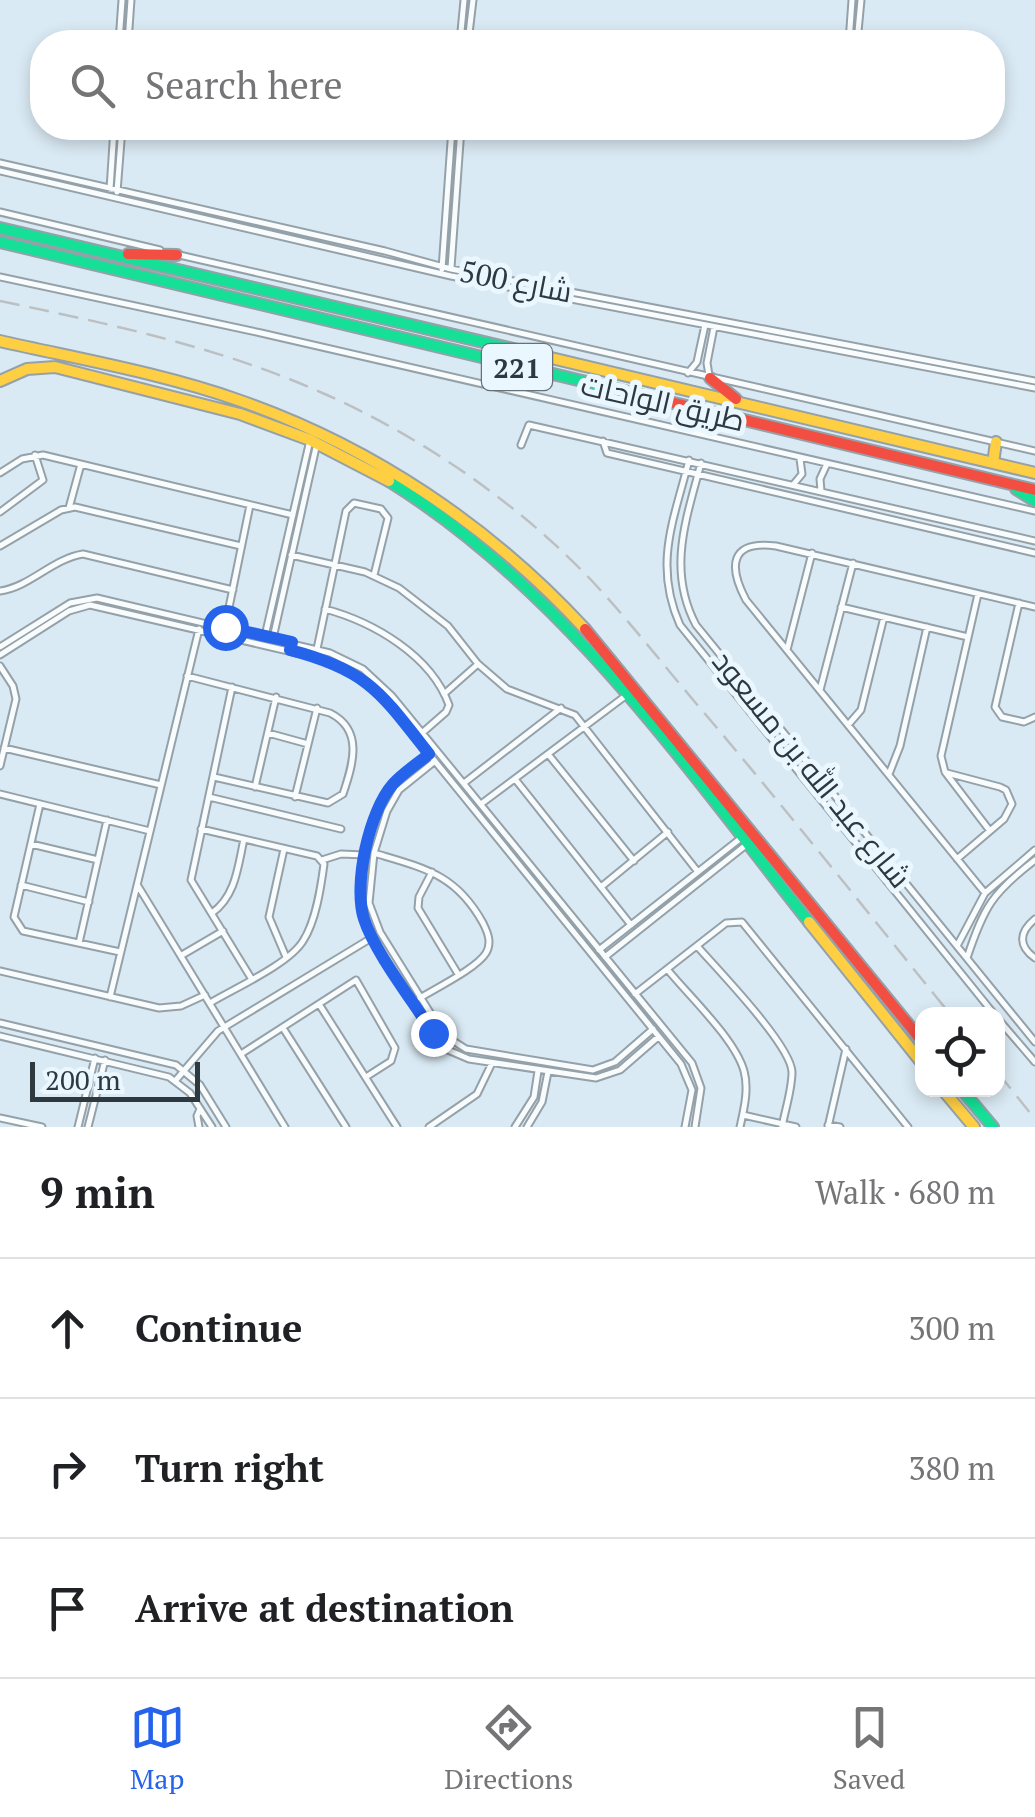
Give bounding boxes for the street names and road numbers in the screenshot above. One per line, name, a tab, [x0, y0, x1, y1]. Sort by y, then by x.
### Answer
street label: شارع 500	[456, 251, 575, 312]
road number: 221	[482, 344, 552, 390]
street label: طريق الواحات	[577, 364, 749, 440]
street label: شارع عبد الله بن مسعود	[703, 642, 920, 897]

